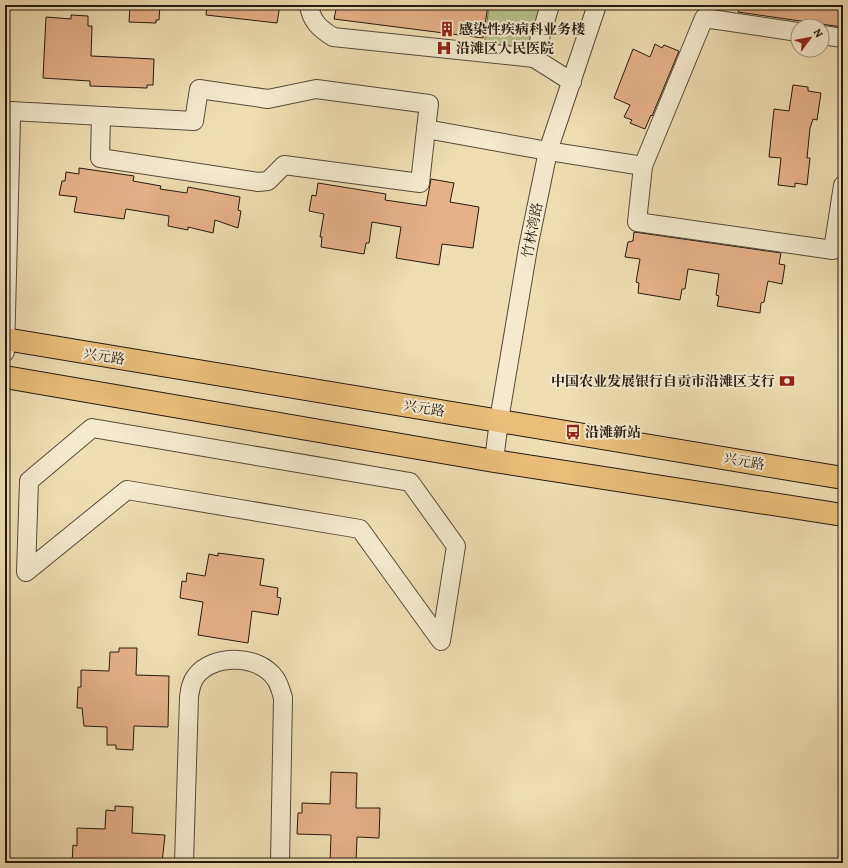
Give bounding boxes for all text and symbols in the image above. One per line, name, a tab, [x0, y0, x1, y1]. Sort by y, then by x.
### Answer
north arrow	[790, 18, 830, 58]
building icon: 感染性疾病科业务楼	[438, 20, 456, 38]
place label: 感染性疾病科业务楼	[459, 20, 585, 39]
text: N	[810, 26, 827, 40]
hospital icon: 沿滩区人民医院	[435, 39, 453, 57]
place label: 沿滩区人民医院	[456, 39, 554, 58]
street label: 竹林湾路	[518, 201, 547, 259]
street label: 兴元路	[82, 344, 126, 369]
place label: 中国农业发展银行自贡市沿滩区支行	[551, 372, 775, 391]
bank icon: 中国农业发展银行自贡市沿滩区支行	[778, 372, 796, 390]
street label: 兴元路	[402, 396, 446, 421]
bus stop icon: 沿滩新站	[564, 423, 582, 441]
place label: 沿滩新站	[585, 423, 641, 442]
street label: 兴元路	[722, 448, 766, 474]

